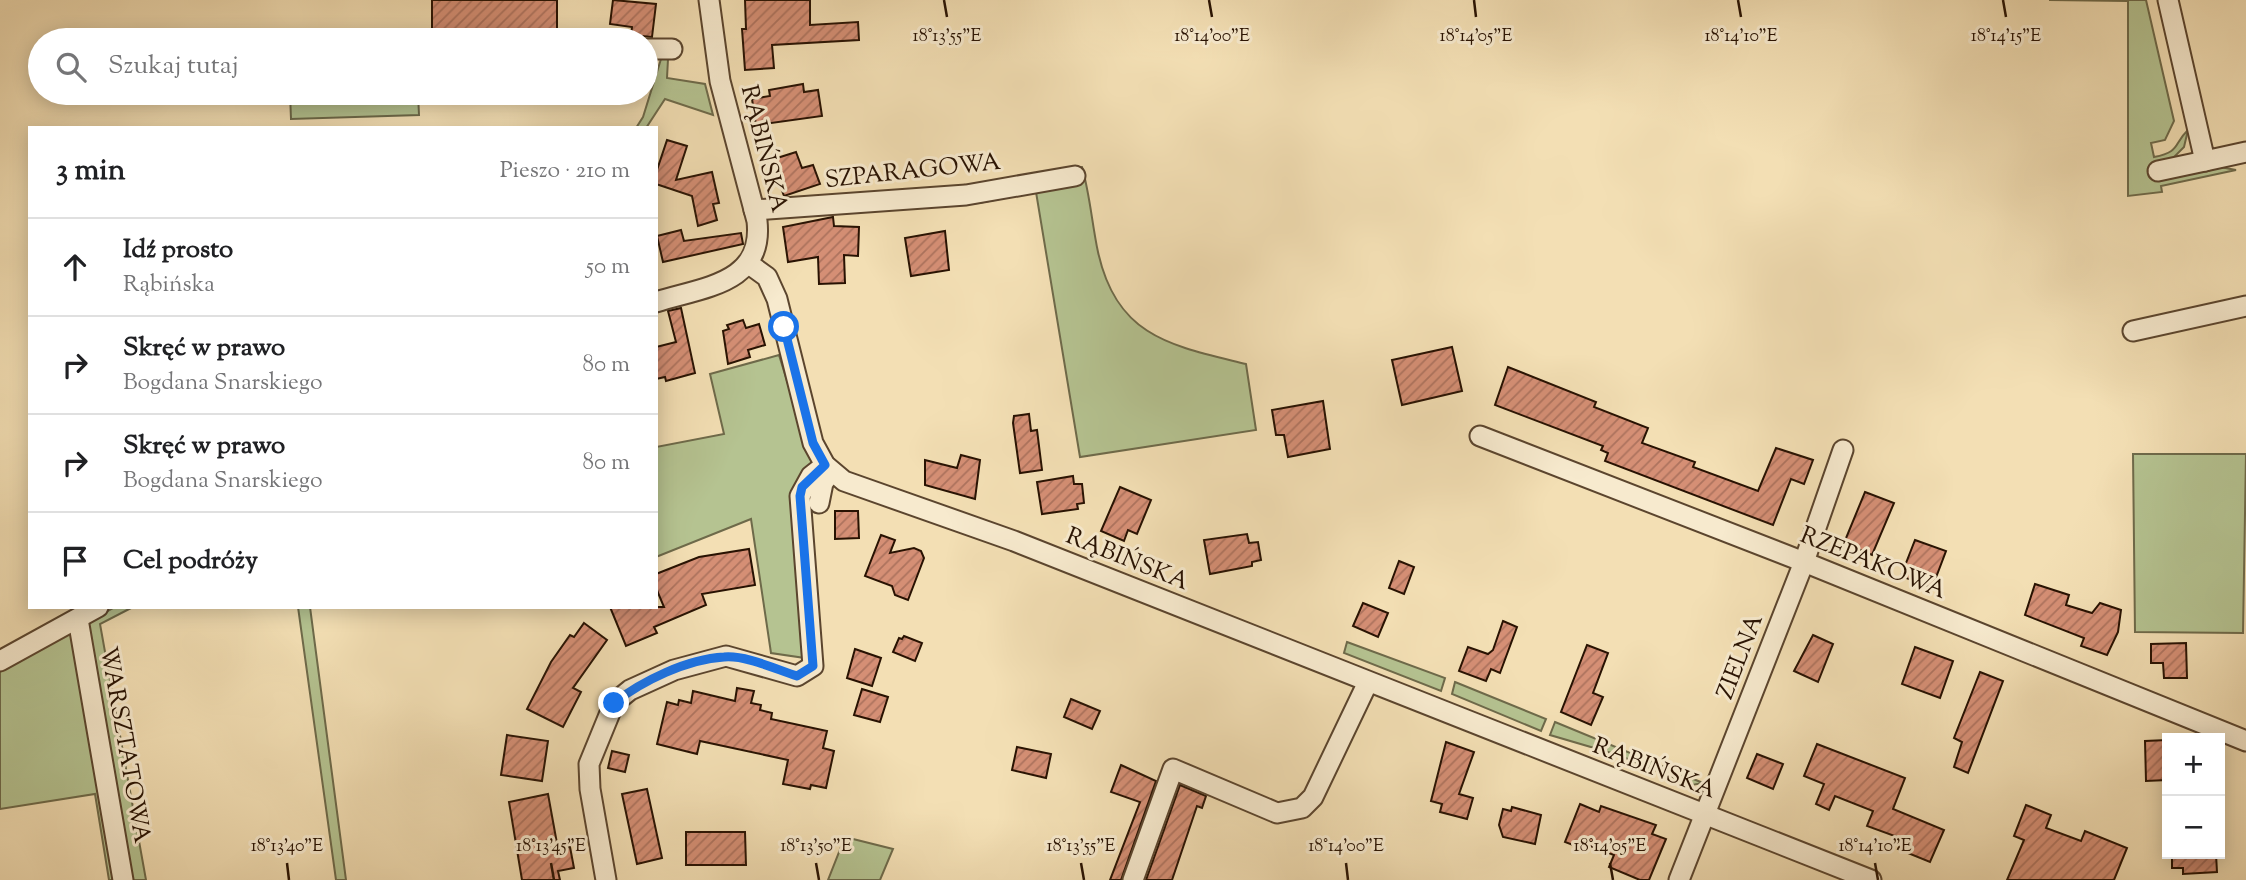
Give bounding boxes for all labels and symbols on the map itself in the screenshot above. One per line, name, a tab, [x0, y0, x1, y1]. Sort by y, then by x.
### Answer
text: 18°13'55"E	[913, 24, 982, 50]
text: 18°14'00"E	[1174, 24, 1250, 50]
text: 18°14'05"E	[1440, 24, 1513, 50]
text: 18°14'10"E	[1704, 24, 1778, 50]
text: 18°14'15"E	[1971, 24, 2041, 50]
street label: RĄBIŃSKA	[731, 82, 795, 217]
street label: SZPARAGOWA	[823, 146, 1003, 198]
route start	[768, 311, 799, 342]
street label: RZEPAKOWA	[1795, 519, 1952, 609]
street label: RĄBIŃSKA	[1060, 520, 1194, 600]
street label: ZIELNA	[1709, 609, 1773, 704]
street label: WARSZTATOWA	[90, 644, 158, 847]
route end	[598, 687, 629, 718]
street label: RĄBIŃSKA	[1587, 730, 1721, 808]
text: 18°13'40"E	[251, 834, 323, 860]
text: 18°13'45"E	[516, 834, 586, 860]
text: 18°13'50"E	[780, 834, 852, 860]
text: 18°13'55"E	[1047, 834, 1116, 860]
text: 18°14'00"E	[1308, 834, 1384, 860]
text: 18°14'05"E	[1574, 834, 1647, 860]
text: 18°14'10"E	[1838, 834, 1912, 860]

